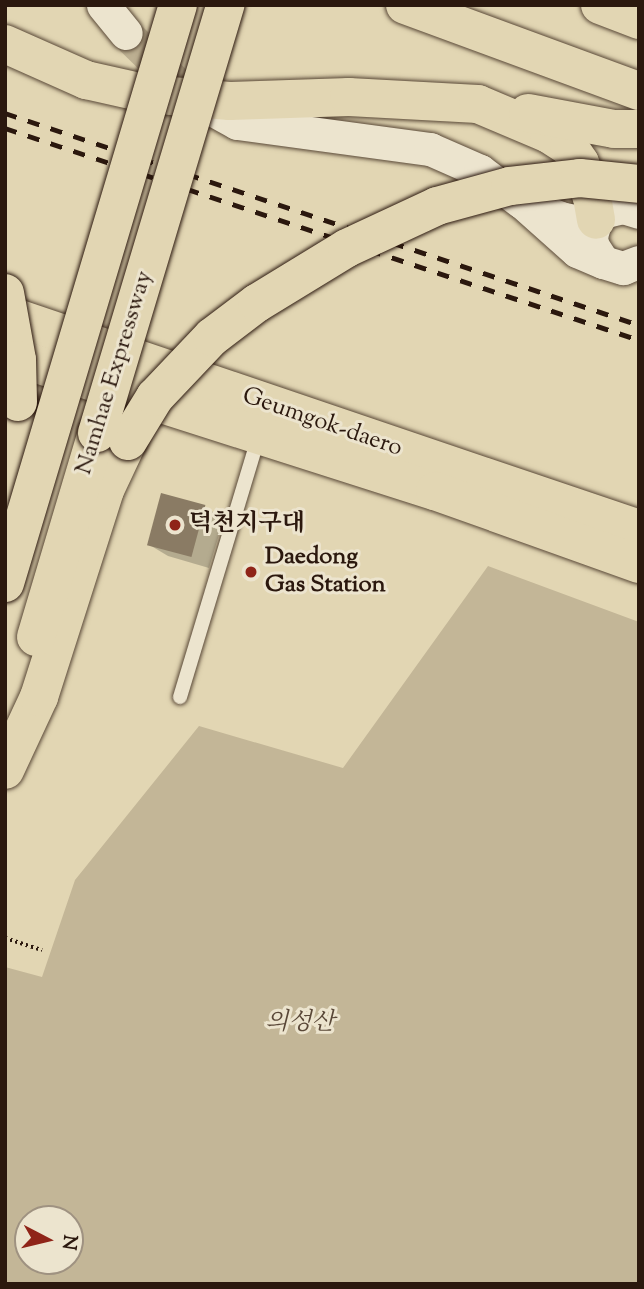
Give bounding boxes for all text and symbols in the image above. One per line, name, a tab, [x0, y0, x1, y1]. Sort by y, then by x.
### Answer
street label: Namhae Expressway	[70, 268, 160, 478]
street label: Geumgok-daero	[238, 382, 406, 464]
place label: 덕천지구대	[189, 511, 305, 539]
marker: 덕천지구대	[167, 517, 183, 533]
place label: Daedong Gas Station	[265, 544, 386, 600]
marker: Daedong Gas Station	[243, 564, 259, 580]
park label: 의성산	[265, 1010, 335, 1038]
north arrow	[14, 1205, 84, 1275]
text: N	[54, 1233, 83, 1252]

